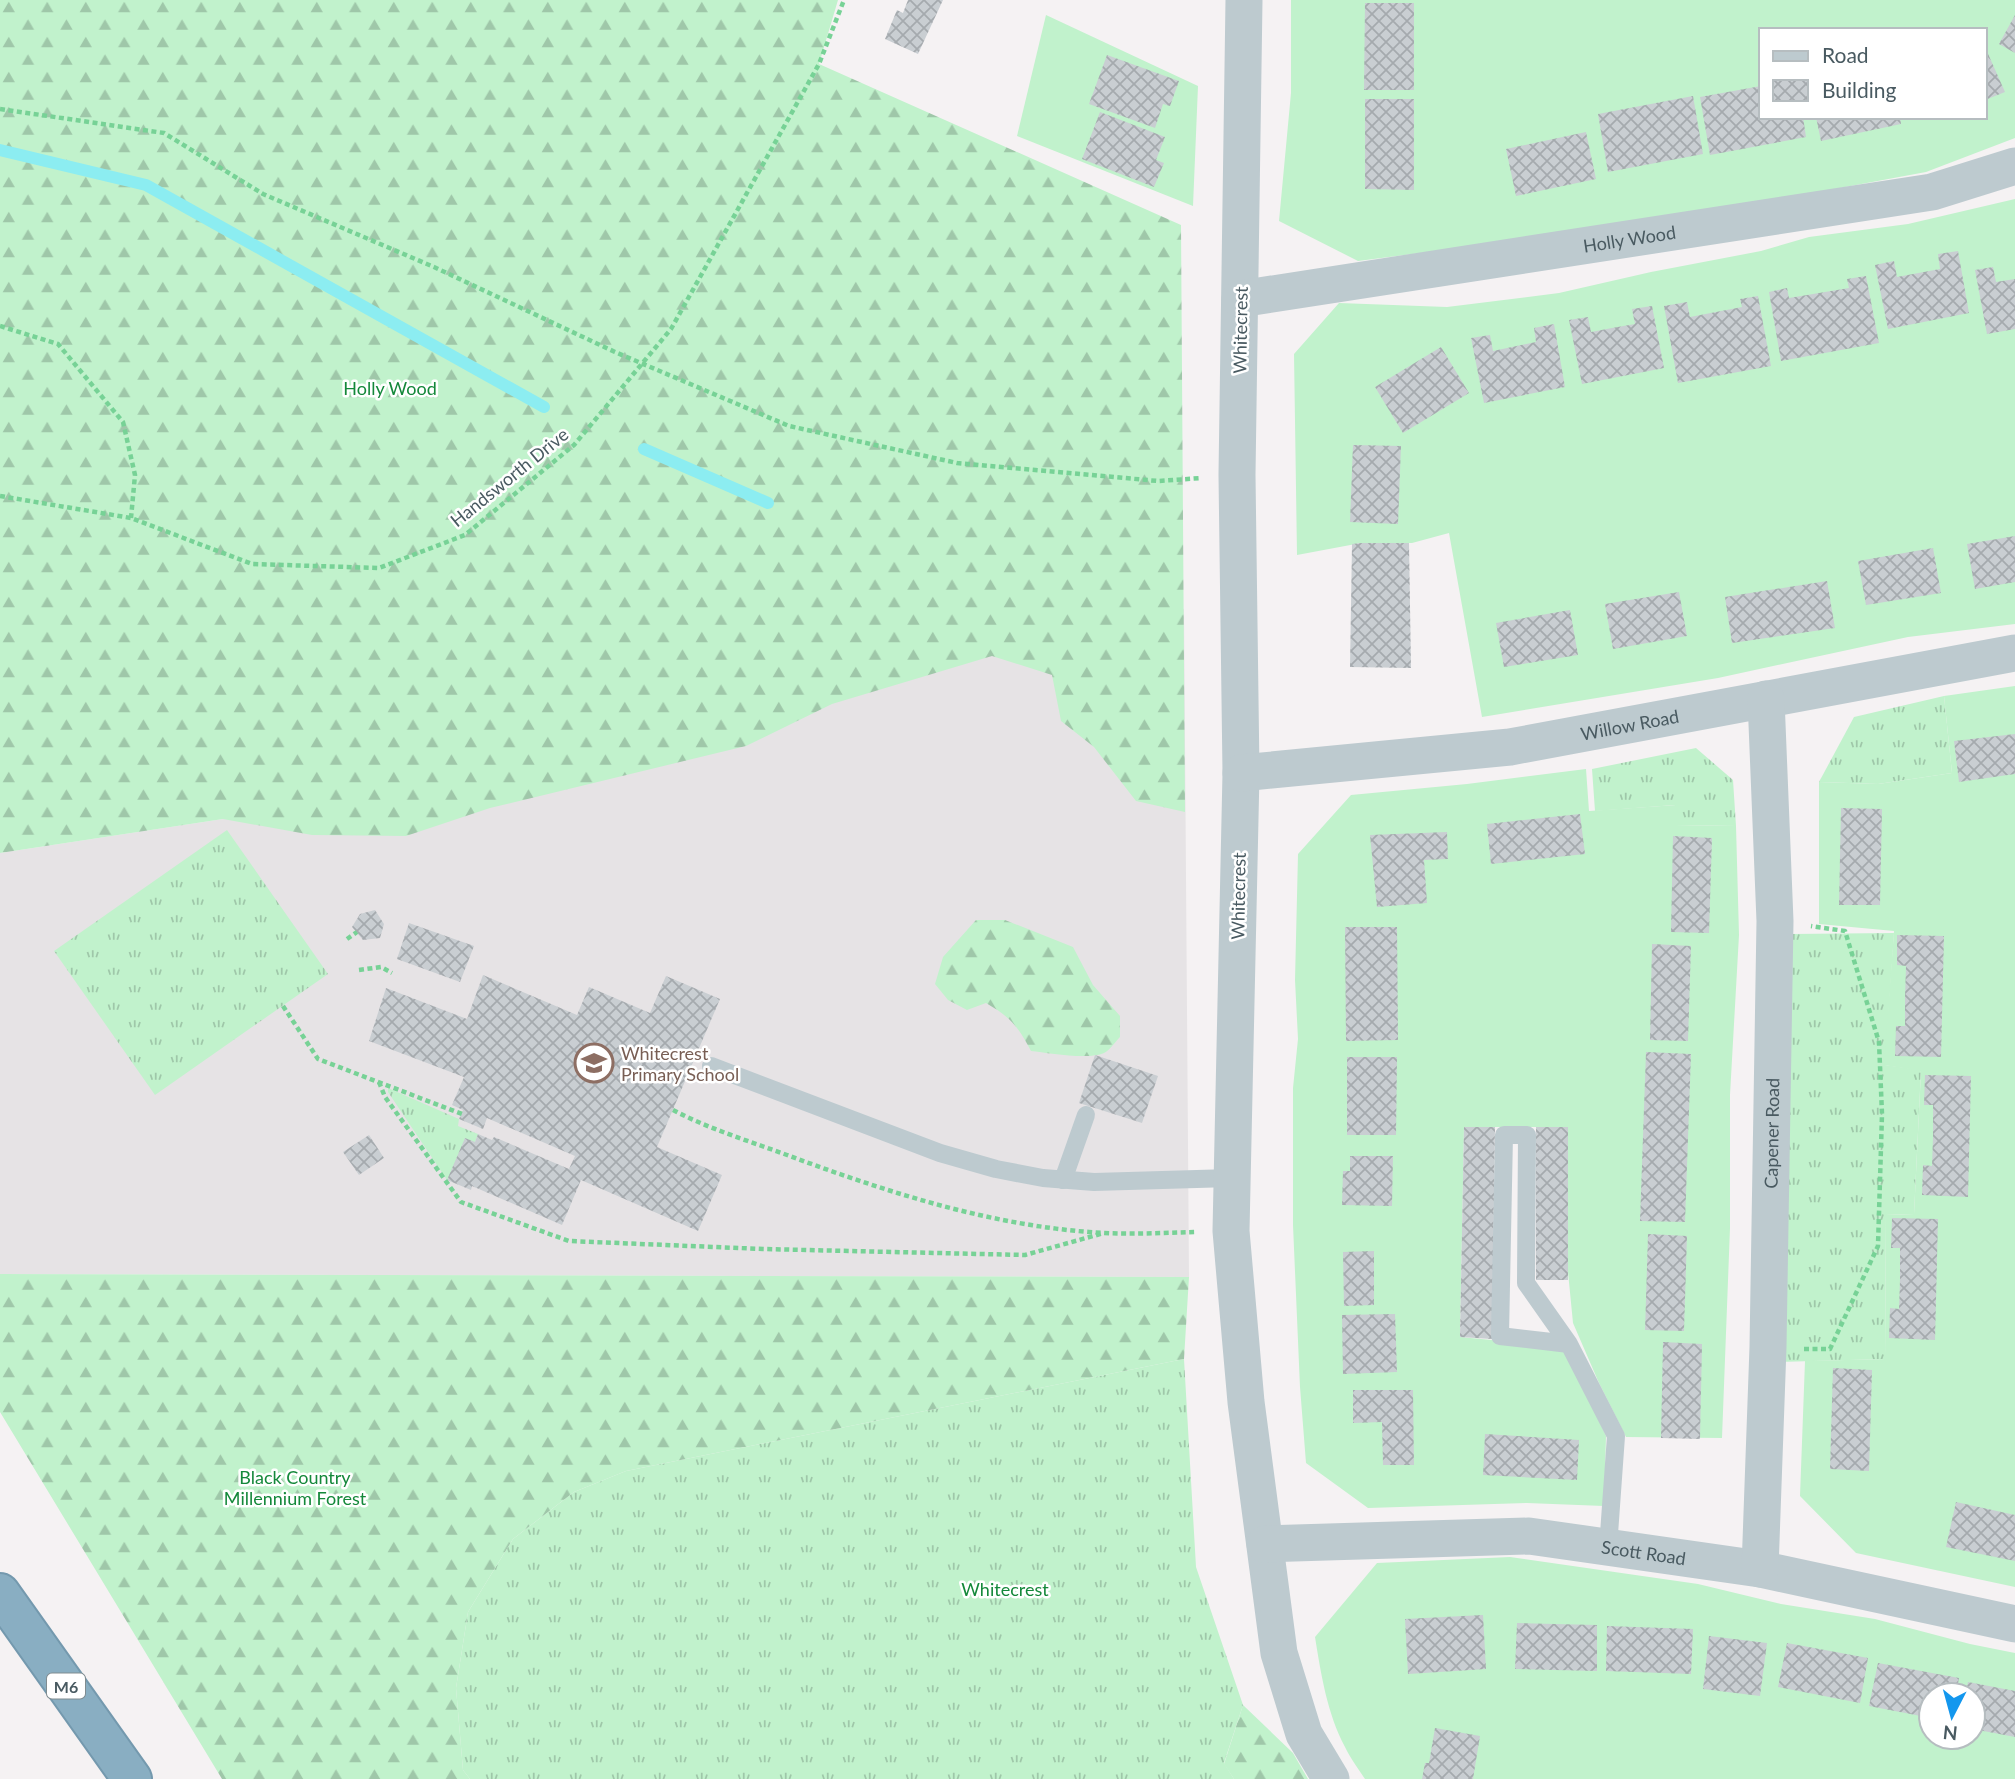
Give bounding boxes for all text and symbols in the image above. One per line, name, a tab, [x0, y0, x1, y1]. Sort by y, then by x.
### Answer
legend	[1759, 28, 1987, 119]
text: Road	[1822, 42, 1869, 67]
text: Building	[1822, 77, 1897, 102]
street label: Holly Wood	[1581, 221, 1677, 257]
street label: Whitecrest	[1228, 286, 1252, 374]
park label: Holly Wood	[343, 377, 437, 399]
street label: Handsworth Drive	[446, 423, 572, 531]
street label: Willow Road	[1579, 705, 1681, 745]
street label: Whitecrest	[1226, 852, 1250, 940]
school or university icon: Whitecrest Primary School	[573, 1042, 615, 1084]
place label: Whitecrest Primary School	[621, 1042, 739, 1085]
street label: Capener Road	[1760, 1078, 1783, 1189]
park label: Black Country Millennium Forest	[224, 1466, 367, 1509]
street label: Scott Road	[1600, 1535, 1687, 1569]
park label: Whitecrest	[961, 1578, 1049, 1600]
road number: M6	[47, 1674, 85, 1698]
north arrow	[1917, 1681, 1987, 1751]
text: N	[1942, 1721, 1959, 1746]

